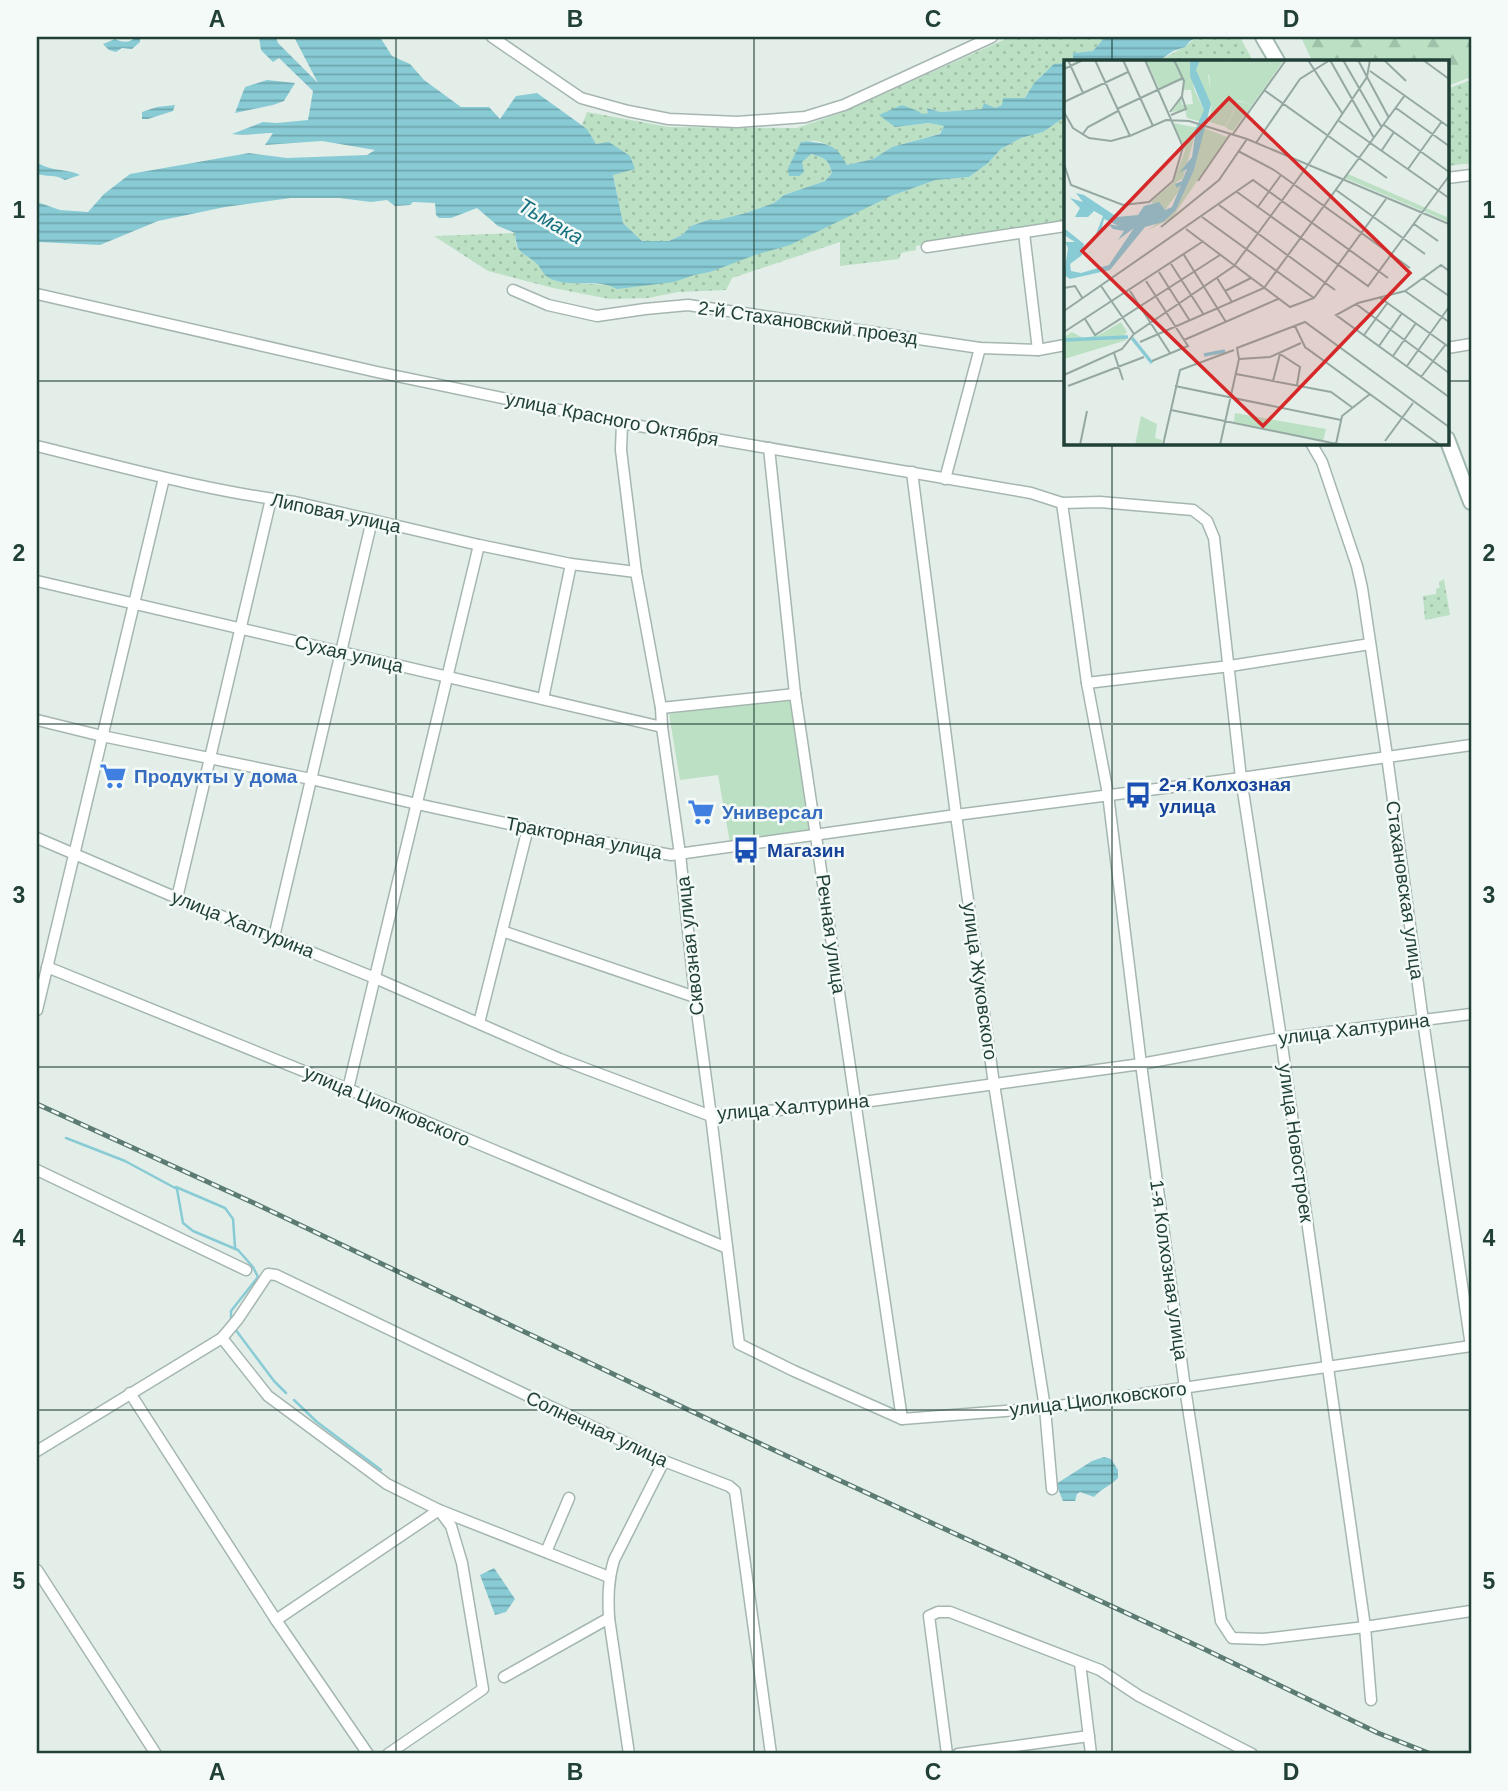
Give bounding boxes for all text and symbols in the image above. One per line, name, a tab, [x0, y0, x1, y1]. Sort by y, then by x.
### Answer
text: A	[209, 6, 225, 32]
text: B	[567, 6, 583, 32]
text: C	[925, 6, 941, 32]
text: D	[1283, 6, 1299, 32]
inset map	[1064, 60, 1448, 444]
water label: Тьмака	[515, 193, 587, 249]
text: 1	[13, 197, 26, 223]
text: 1	[1483, 197, 1496, 223]
street label: 2-й Стахановский проезд	[697, 297, 919, 349]
street label: улица Красного Октября	[504, 388, 720, 450]
street label: Липовая улица	[269, 489, 403, 537]
text: 2	[13, 540, 25, 566]
text: 2	[1483, 540, 1495, 566]
street label: Сухая улица	[293, 631, 406, 677]
supermarket icon: Продукты у дома	[98, 761, 128, 791]
place label: Продукты у дома	[134, 766, 298, 787]
place label: 2-я Колхозная улица	[1159, 774, 1291, 817]
bus stop icon: 2-я Колхозная улица	[1123, 780, 1153, 810]
supermarket icon: Универсал	[686, 797, 716, 827]
street label: Стахановская улица	[1382, 799, 1428, 981]
place label: Универсал	[722, 802, 823, 823]
street label: Тракторная улица	[504, 813, 664, 864]
bus stop icon: Магазин	[731, 835, 761, 865]
place label: Магазин	[767, 840, 845, 861]
street label: Речная улица	[812, 873, 850, 996]
street label: Сквозная улица	[672, 875, 708, 1017]
text: 3	[13, 882, 25, 908]
text: 3	[1483, 882, 1495, 908]
street label: улица Халтурина	[168, 886, 318, 962]
street label: улица Жуковского	[959, 901, 1001, 1061]
street label: улица Халтурина	[1277, 1009, 1431, 1049]
street label: улица Циолковского	[301, 1062, 473, 1150]
street label: улица Новостроек	[1274, 1062, 1318, 1225]
street label: улица Халтурина	[716, 1090, 870, 1124]
street label: 1-я Колхозная улица	[1146, 1178, 1192, 1362]
text: 4	[13, 1225, 26, 1251]
text: 4	[1483, 1225, 1496, 1251]
street label: улица Циолковского	[1008, 1378, 1188, 1420]
street label: Солнечная улица	[523, 1387, 672, 1471]
text: 5	[13, 1568, 26, 1594]
text: 5	[1483, 1568, 1496, 1594]
text: A	[209, 1759, 225, 1785]
text: B	[567, 1759, 583, 1785]
text: C	[925, 1759, 941, 1785]
text: D	[1283, 1759, 1299, 1785]

